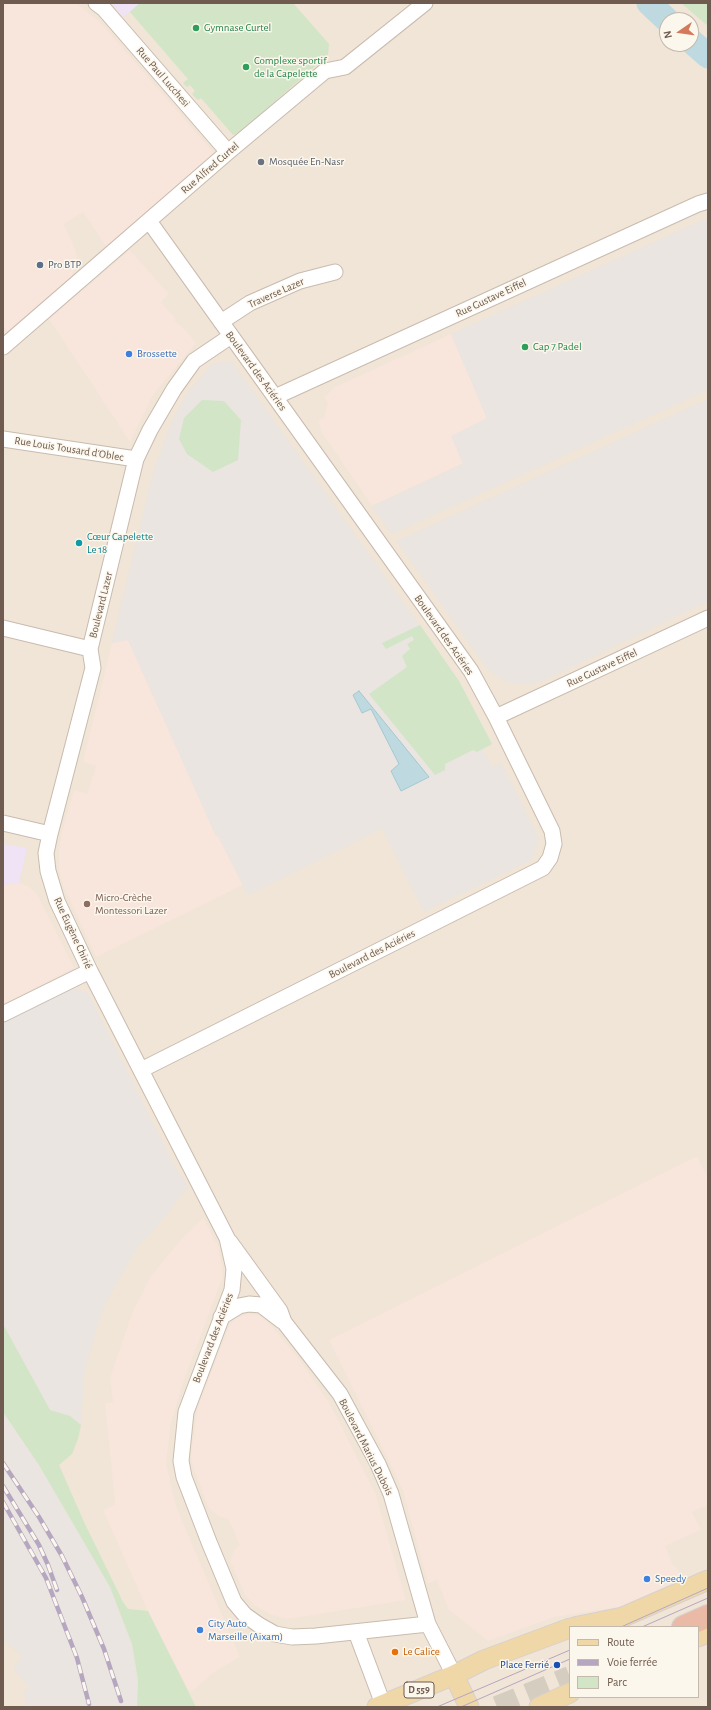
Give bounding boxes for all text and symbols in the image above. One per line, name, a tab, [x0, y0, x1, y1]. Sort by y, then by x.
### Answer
north arrow	[659, 12, 699, 52]
place label: Gymnase Curtel	[204, 21, 271, 35]
marker: Gymnase Curtel	[191, 23, 201, 33]
text: N	[662, 30, 674, 40]
street label: Rue Paul Lucchesi	[133, 44, 193, 110]
place label: Complexe sportif de la Capelette	[254, 54, 326, 80]
marker: Complexe sportif de la Capelette	[241, 62, 251, 72]
street label: Rue Alfred Curtel	[178, 139, 242, 197]
place label: Mosquée En-Nasr	[269, 155, 344, 169]
marker: Mosquée En-Nasr	[256, 157, 266, 167]
place label: Pro BTP	[48, 258, 81, 272]
marker: Pro BTP	[35, 260, 45, 270]
street label: Traverse Lazer	[246, 275, 306, 311]
street label: Rue Gustave Eiffel	[454, 276, 528, 320]
street label: Boulevard des Aciéries	[223, 329, 289, 413]
place label: Cap 7 Padel	[533, 340, 582, 354]
marker: Cap 7 Padel	[520, 342, 530, 352]
place label: Brossette	[137, 347, 177, 361]
marker: Brossette	[124, 349, 134, 359]
street label: Rue Louis Tousard d'Oblec	[14, 434, 124, 464]
place label: Cœur Capelette Le 18	[87, 530, 153, 556]
marker: Cœur Capelette Le 18	[74, 538, 84, 548]
street label: Boulevard Lazer	[86, 571, 116, 639]
street label: Boulevard des Aciéries	[411, 592, 477, 678]
street label: Rue Gustave Eiffel	[565, 646, 639, 690]
place label: Micro-Crèche Montessori Lazer	[95, 891, 167, 917]
street label: Rue Eugène Chirié	[51, 895, 95, 971]
marker: Micro-Crèche Montessori Lazer	[82, 899, 92, 909]
street label: Boulevard des Aciéries	[327, 927, 417, 981]
street label: Boulevard des Aciéries	[190, 1291, 236, 1385]
street label: Boulevard Marius Dubois	[336, 1396, 396, 1498]
place label: Speedy	[655, 1572, 686, 1586]
marker: Speedy	[642, 1574, 652, 1584]
place label: City Auto Marseille (Aixam)	[208, 1617, 283, 1643]
marker: City Auto Marseille (Aixam)	[195, 1625, 205, 1635]
legend	[569, 1626, 699, 1698]
text: Route	[607, 1636, 634, 1648]
place label: Le Calice	[403, 1645, 440, 1659]
marker: Le Calice	[390, 1647, 400, 1657]
text: Voie ferrée	[607, 1656, 657, 1668]
place label: Place Ferrié	[500, 1658, 549, 1672]
marker: Place Ferrié	[552, 1660, 562, 1670]
text: Parc	[607, 1676, 627, 1688]
road number: D 559	[404, 1682, 434, 1698]

